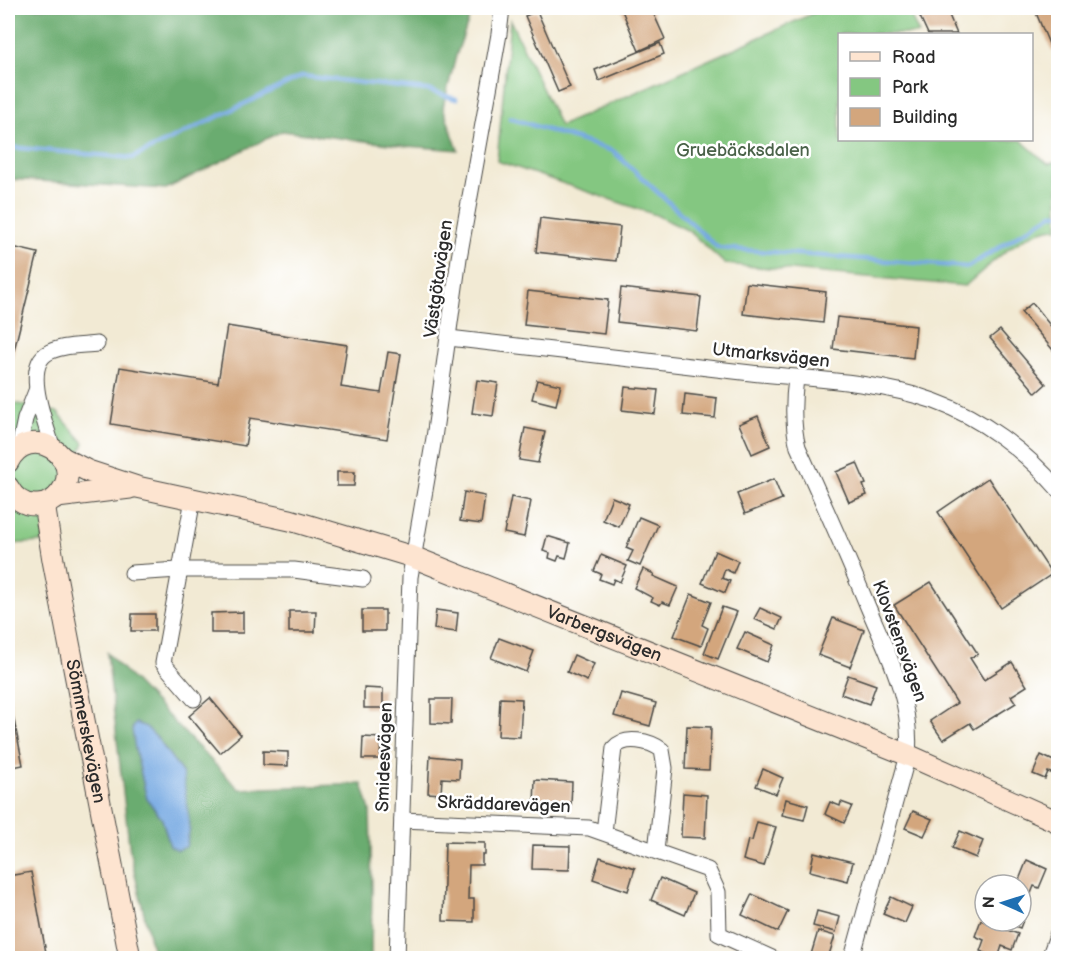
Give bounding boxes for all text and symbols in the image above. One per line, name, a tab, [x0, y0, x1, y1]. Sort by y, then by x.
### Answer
legend	[838, 33, 1033, 141]
text: Road	[892, 47, 936, 68]
text: Park	[892, 77, 928, 98]
text: Building	[892, 107, 958, 128]
park label: Gruebäcksdalen	[676, 140, 810, 161]
street label: Västgötavägen	[420, 219, 457, 340]
street label: Utmarksvägen	[711, 339, 831, 372]
street label: Klovstensvägen	[868, 578, 931, 705]
street label: Varbergsvägen	[543, 601, 665, 667]
street label: Sömmerskevägen	[61, 658, 110, 805]
street label: Smidesvägen	[372, 702, 397, 812]
street label: Skräddarevägen	[437, 792, 571, 817]
north arrow	[973, 873, 1033, 933]
text: N	[980, 896, 999, 909]

